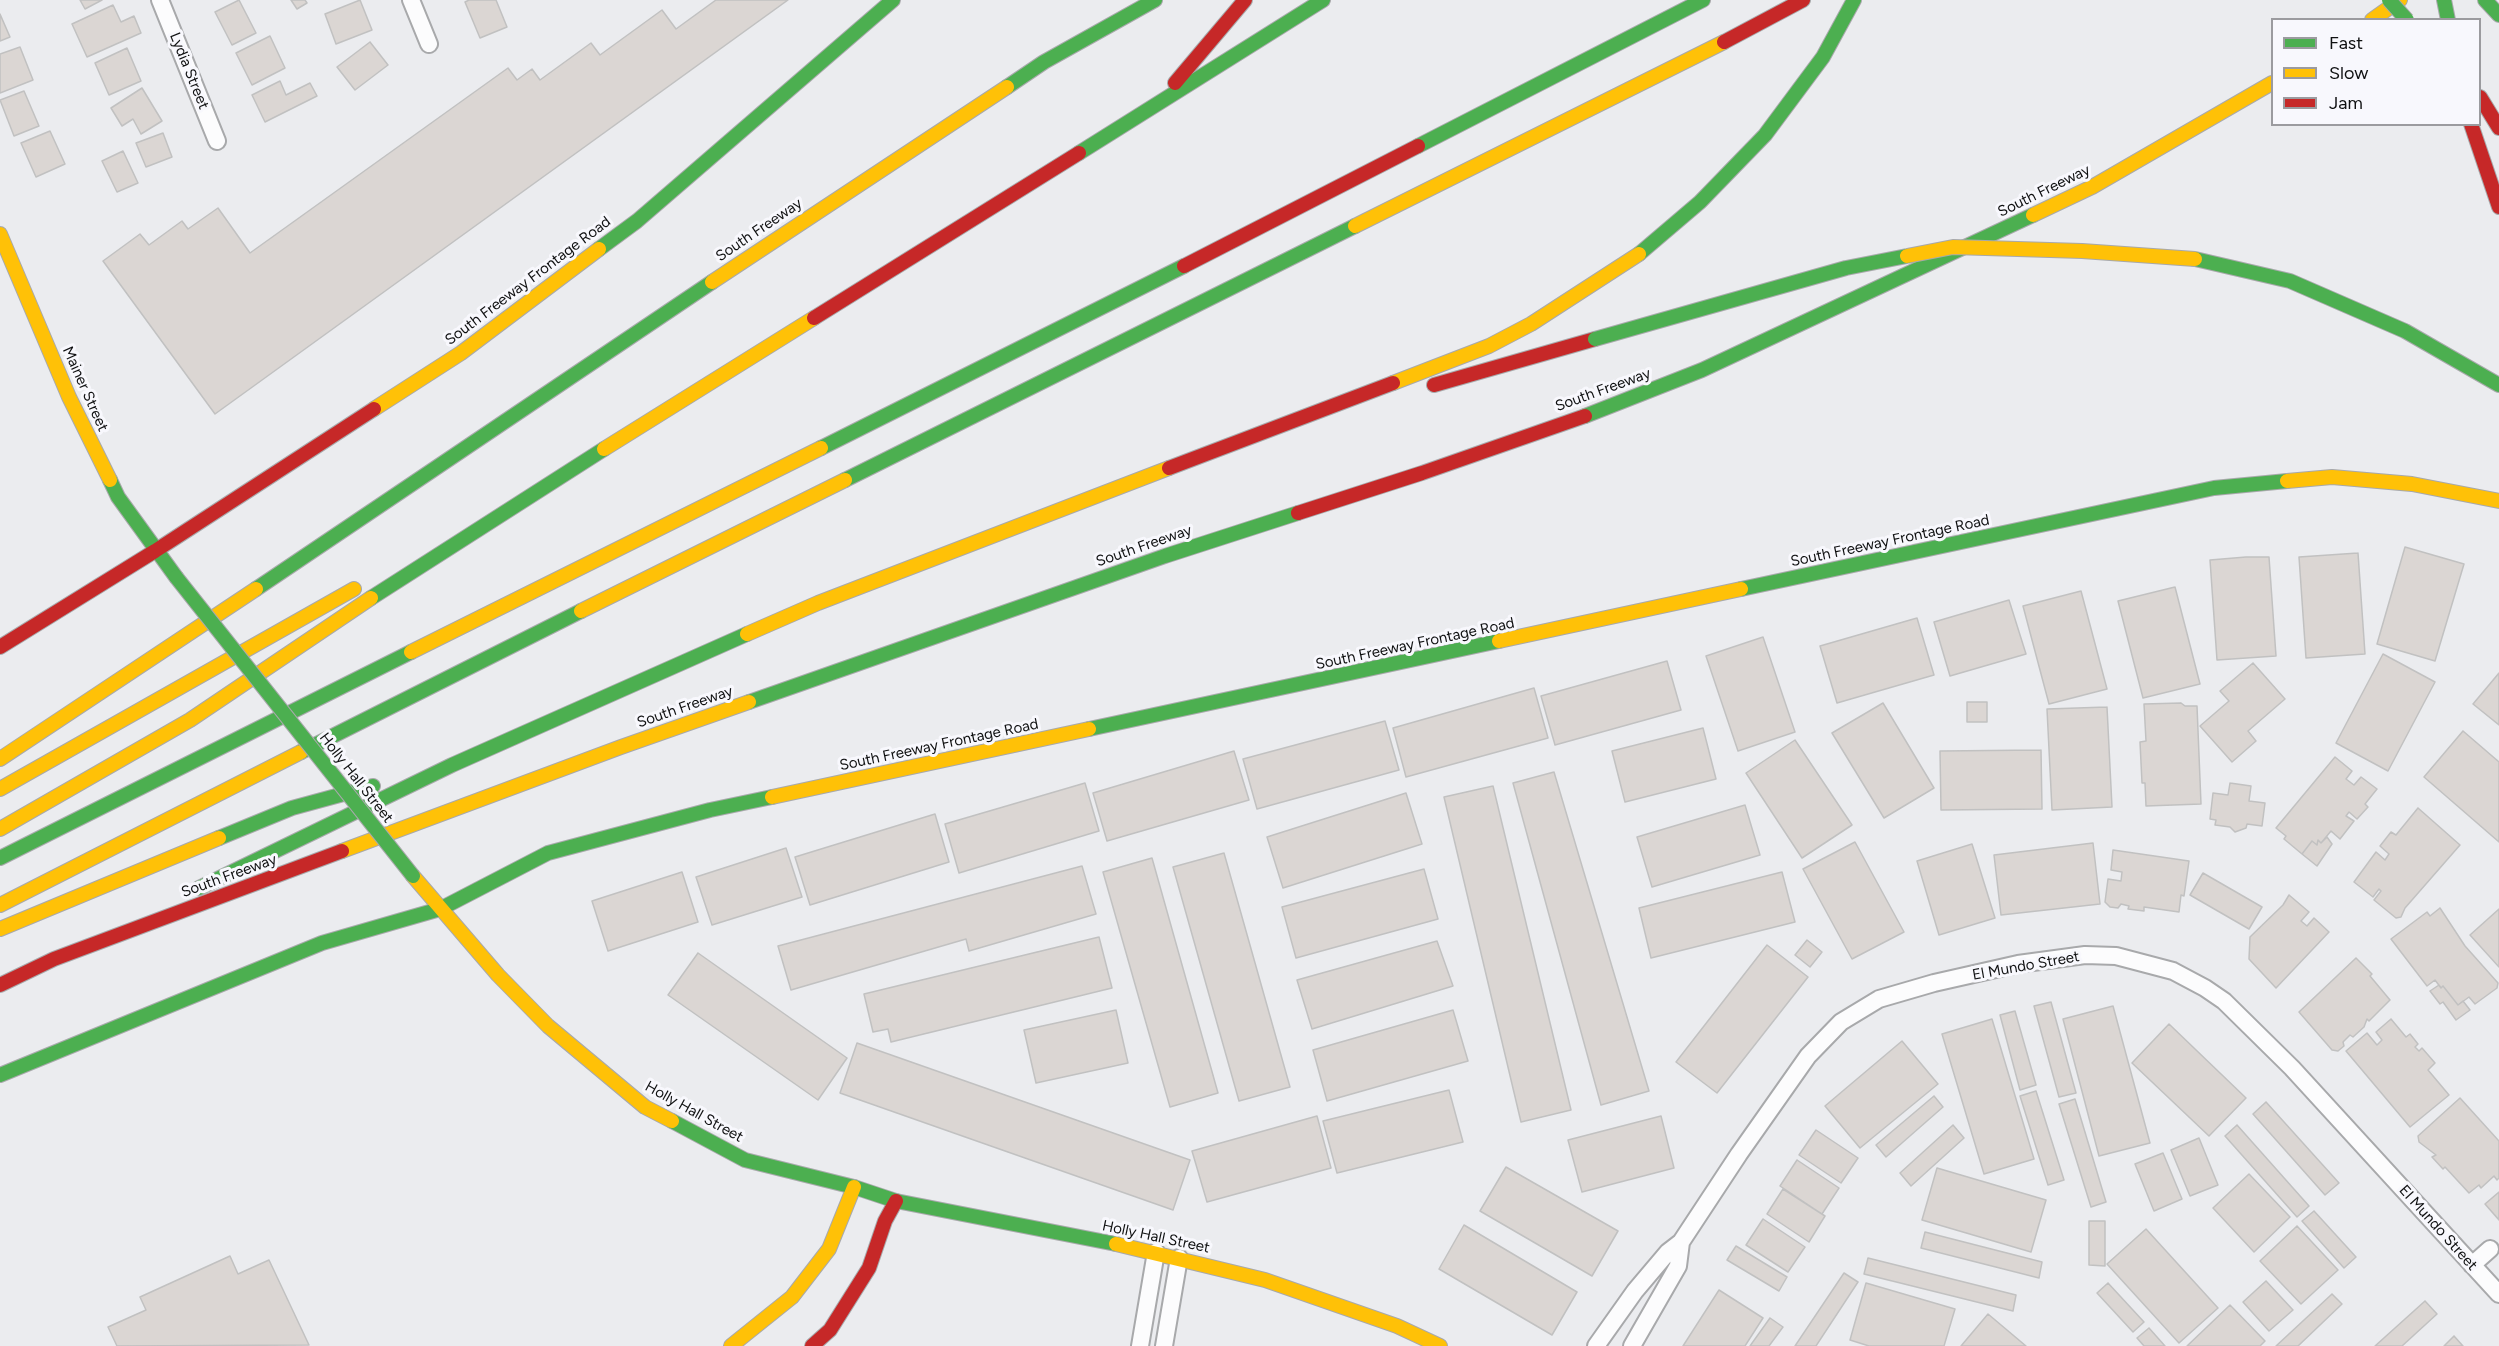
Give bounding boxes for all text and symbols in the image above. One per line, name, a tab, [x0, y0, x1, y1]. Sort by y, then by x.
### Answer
legend	[2271, 18, 2481, 126]
street label: Lydia Street	[165, 30, 213, 112]
text: Fast	[2329, 32, 2363, 54]
text: Slow	[2329, 62, 2368, 84]
text: Jam	[2329, 92, 2363, 114]
street label: South Freeway	[1995, 161, 2093, 221]
street label: South Freeway	[712, 195, 806, 265]
street label: South Freeway Frontage Road	[442, 213, 614, 349]
street label: Mainer Street	[58, 344, 112, 434]
street label: South Freeway	[1553, 364, 1653, 416]
street label: South Freeway Frontage Road	[1789, 511, 1991, 571]
street label: South Freeway	[1094, 521, 1194, 571]
street label: South Freeway Frontage Road	[1314, 614, 1516, 674]
street label: South Freeway	[635, 682, 735, 732]
street label: South Freeway Frontage Road	[838, 715, 1040, 775]
street label: Holly Hall Street	[315, 729, 397, 827]
street label: South Freeway	[179, 850, 279, 902]
street label: El Mundo Street	[1971, 948, 2081, 984]
street label: Holly Hall Street	[642, 1078, 746, 1146]
street label: El Mundo Street	[2395, 1182, 2481, 1274]
street label: Holly Hall Street	[1101, 1217, 1211, 1257]

